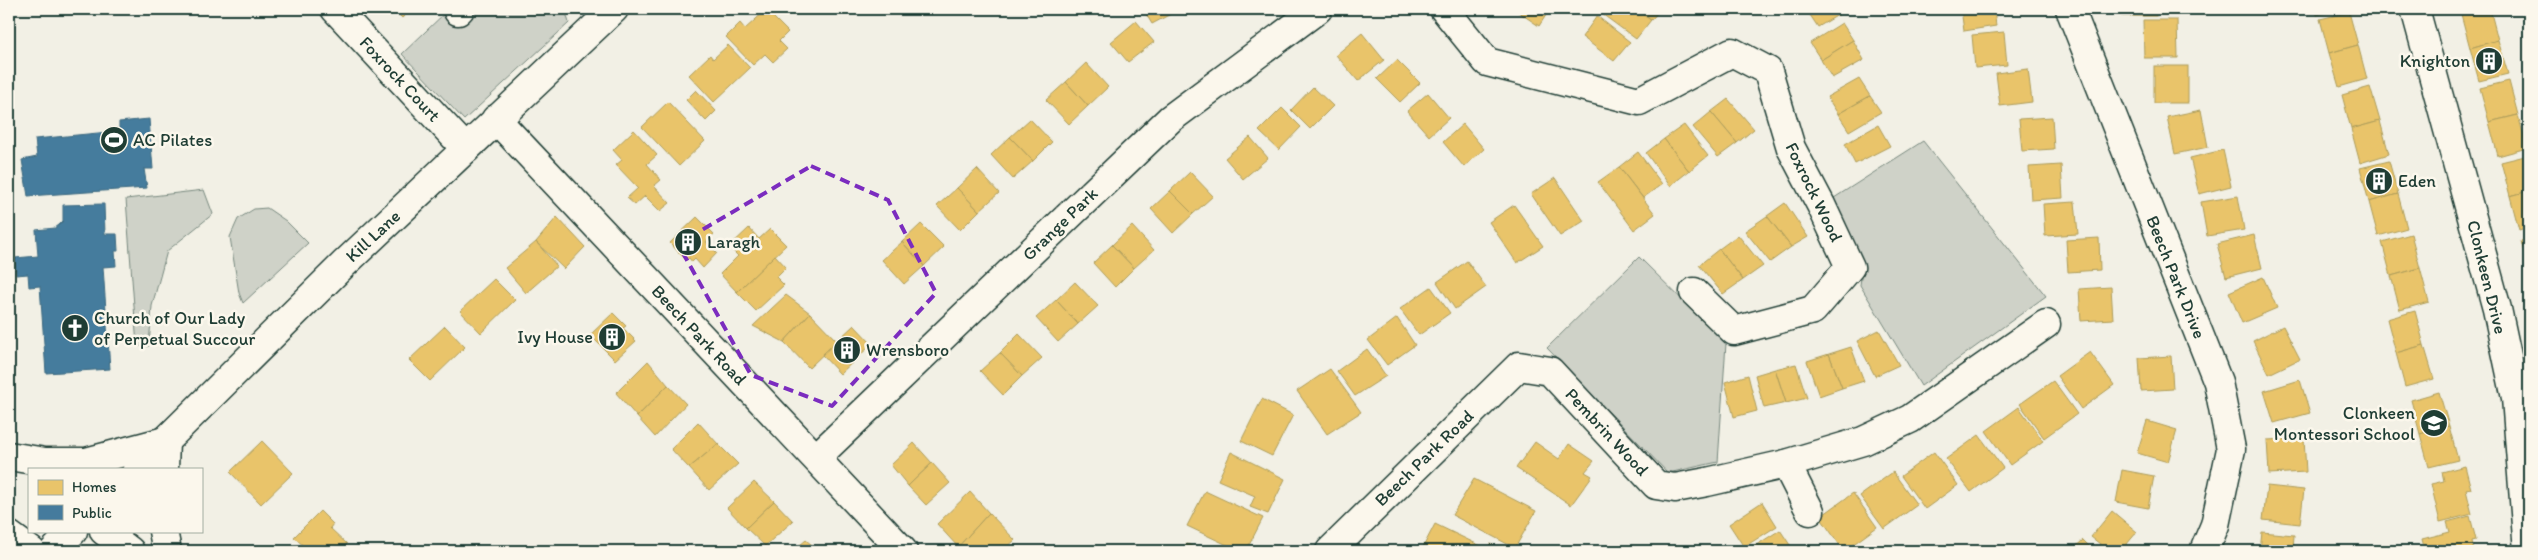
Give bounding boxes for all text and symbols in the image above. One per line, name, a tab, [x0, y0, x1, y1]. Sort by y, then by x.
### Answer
street label: Foxrock Court	[355, 32, 445, 126]
building icon: Knighton	[2474, 46, 2504, 76]
place label: Knighton	[2400, 50, 2470, 72]
sports icon: AC Pilates	[99, 125, 129, 155]
place label: AC Pilates	[133, 129, 212, 151]
street label: Foxrock Wood	[1780, 139, 1848, 246]
building icon: Eden	[2364, 166, 2394, 196]
place label: Eden	[2398, 170, 2436, 192]
street label: Grange Park	[1018, 183, 1102, 265]
street label: Kill Lane	[341, 205, 405, 267]
street label: Beech Park Drive	[2141, 212, 2211, 342]
street label: Clonkeen Drive	[2462, 218, 2512, 336]
building icon: Laragh	[673, 227, 703, 257]
place label: Laragh	[707, 231, 761, 253]
street label: Beech Park Road	[647, 280, 751, 390]
place label: Church of Our Lady of Perpetual Succour	[94, 307, 256, 350]
church icon: Church of Our Lady of Perpetual Succour	[60, 313, 90, 343]
building icon: Ivy House	[597, 322, 627, 352]
place label: Ivy House	[517, 326, 593, 348]
building icon: Wrensboro	[832, 335, 862, 365]
place label: Wrensboro	[866, 339, 949, 361]
street label: Pembrin Wood	[1561, 383, 1654, 481]
place label: Clonkeen Montessori School	[2274, 402, 2415, 445]
street label: Beech Park Road	[1370, 405, 1478, 511]
school or university icon: Clonkeen Montessori School	[2419, 408, 2449, 438]
legend	[28, 468, 202, 532]
text: Homes	[72, 478, 117, 496]
text: Public	[72, 504, 112, 522]

